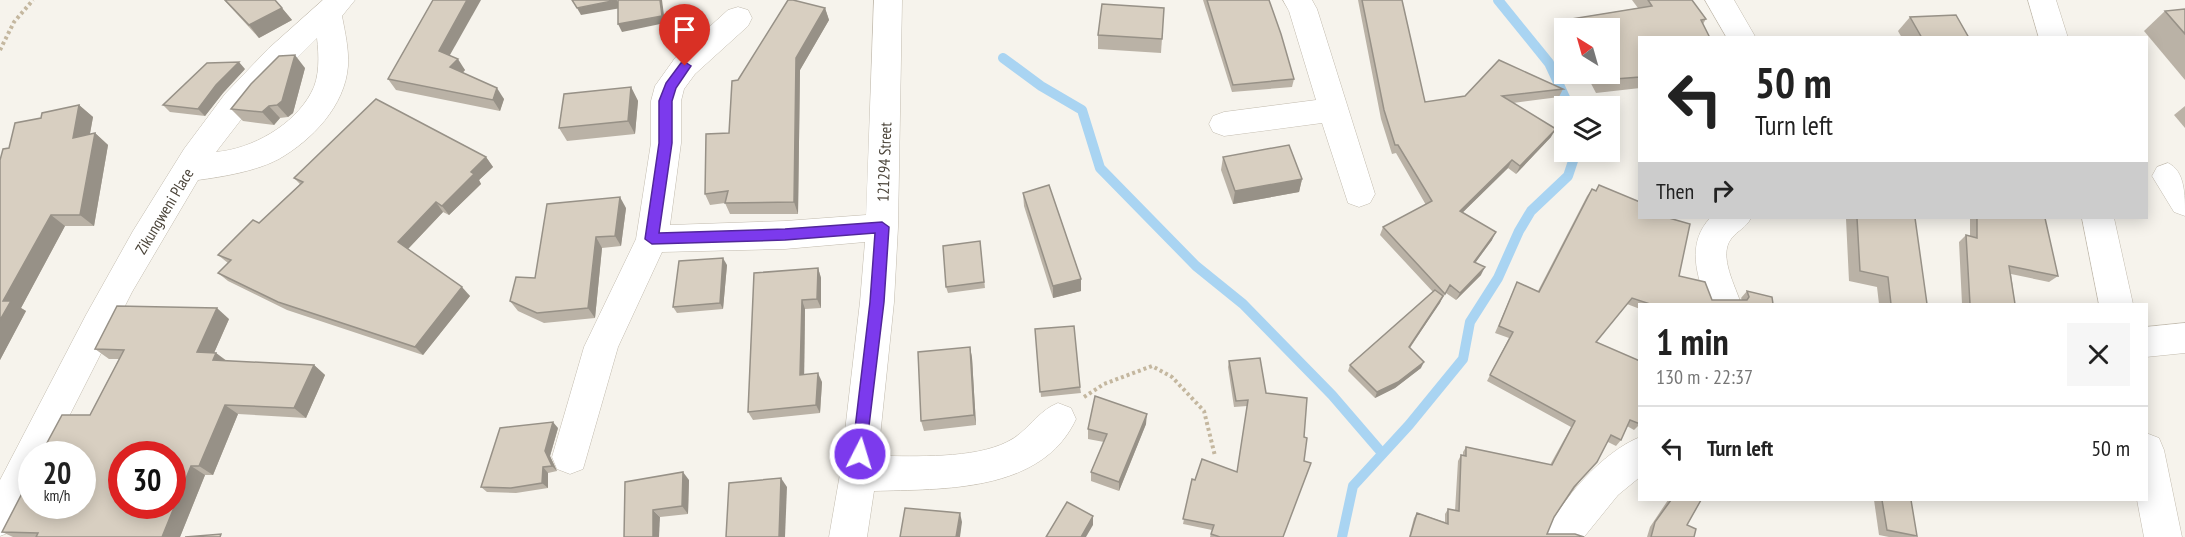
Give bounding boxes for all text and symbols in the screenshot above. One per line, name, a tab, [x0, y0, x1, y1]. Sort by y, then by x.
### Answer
pin	[659, 4, 710, 66]
icon: arrive	[668, 13, 701, 46]
north arrow	[1554, 18, 1620, 84]
map controls	[1554, 18, 1620, 162]
text: 50 m	[1755, 55, 1832, 110]
icon: left	[1656, 60, 1734, 138]
button: layers	[1554, 96, 1620, 162]
text: Turn left	[1755, 108, 1833, 142]
street label: 121294 Street	[873, 121, 895, 202]
street label: Zikungweni Place	[131, 164, 197, 258]
icon: right	[1706, 174, 1739, 207]
text: Then	[1656, 177, 1694, 205]
text: 1 min	[1656, 318, 1729, 365]
button: close	[2067, 323, 2130, 386]
text: 130 m · 22:37	[1656, 364, 1753, 390]
position arrow	[828, 422, 892, 486]
icon: left	[1656, 432, 1689, 465]
text: Turn left	[1707, 434, 1773, 462]
text: 50 m	[2091, 434, 2130, 462]
speed limit sign: 30	[108, 441, 186, 519]
text: 20	[43, 453, 71, 492]
text: km/h	[44, 486, 70, 505]

